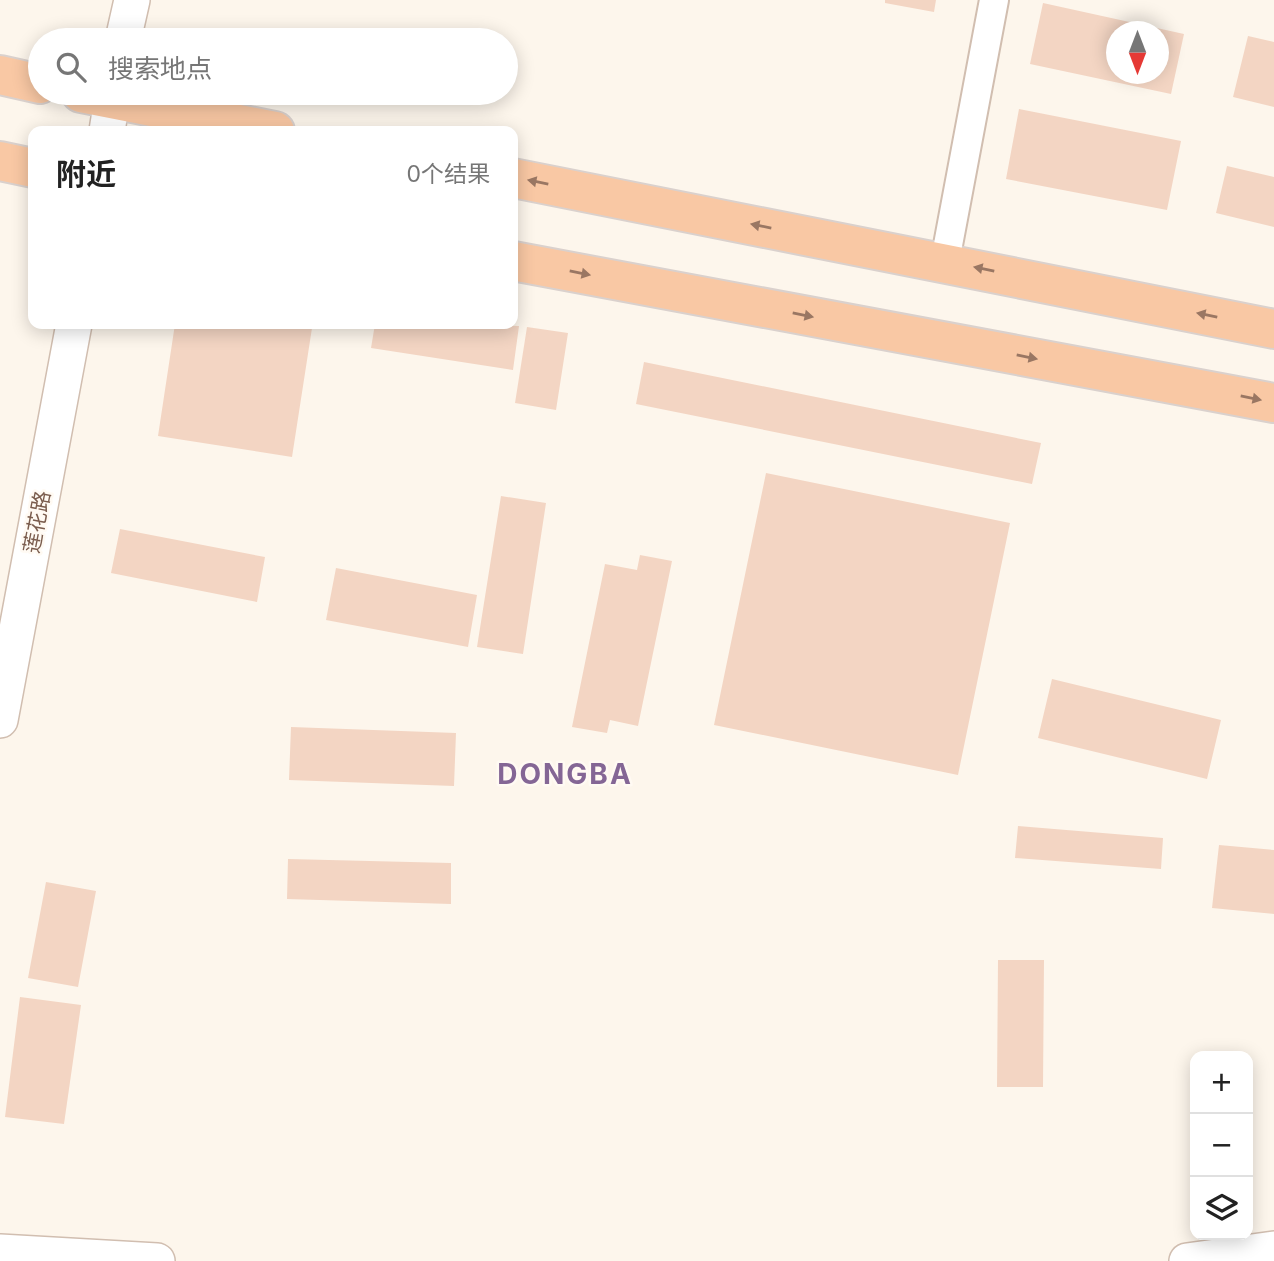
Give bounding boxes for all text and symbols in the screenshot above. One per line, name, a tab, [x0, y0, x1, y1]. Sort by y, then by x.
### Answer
north arrow	[1106, 21, 1169, 84]
search box	[28, 28, 518, 105]
icon: search	[52, 48, 90, 86]
text: 搜索地点	[108, 53, 212, 84]
text: 附近	[56, 156, 116, 192]
text: 0个结果	[406, 160, 490, 188]
one-way arrow	[527, 177, 549, 188]
one-way arrow	[750, 220, 772, 231]
one-way arrow	[973, 264, 995, 275]
one-way arrow	[569, 268, 591, 279]
one-way arrow	[1196, 309, 1218, 320]
one-way arrow	[793, 310, 815, 321]
one-way arrow	[1016, 351, 1038, 362]
one-way arrow	[1240, 393, 1262, 404]
street label: 莲花路	[19, 489, 55, 555]
district label: DONGBA	[497, 757, 633, 791]
map controls	[1190, 1051, 1253, 1240]
button: +	[1190, 1051, 1253, 1114]
button: −	[1190, 1114, 1253, 1177]
button: layers	[1190, 1177, 1253, 1240]

